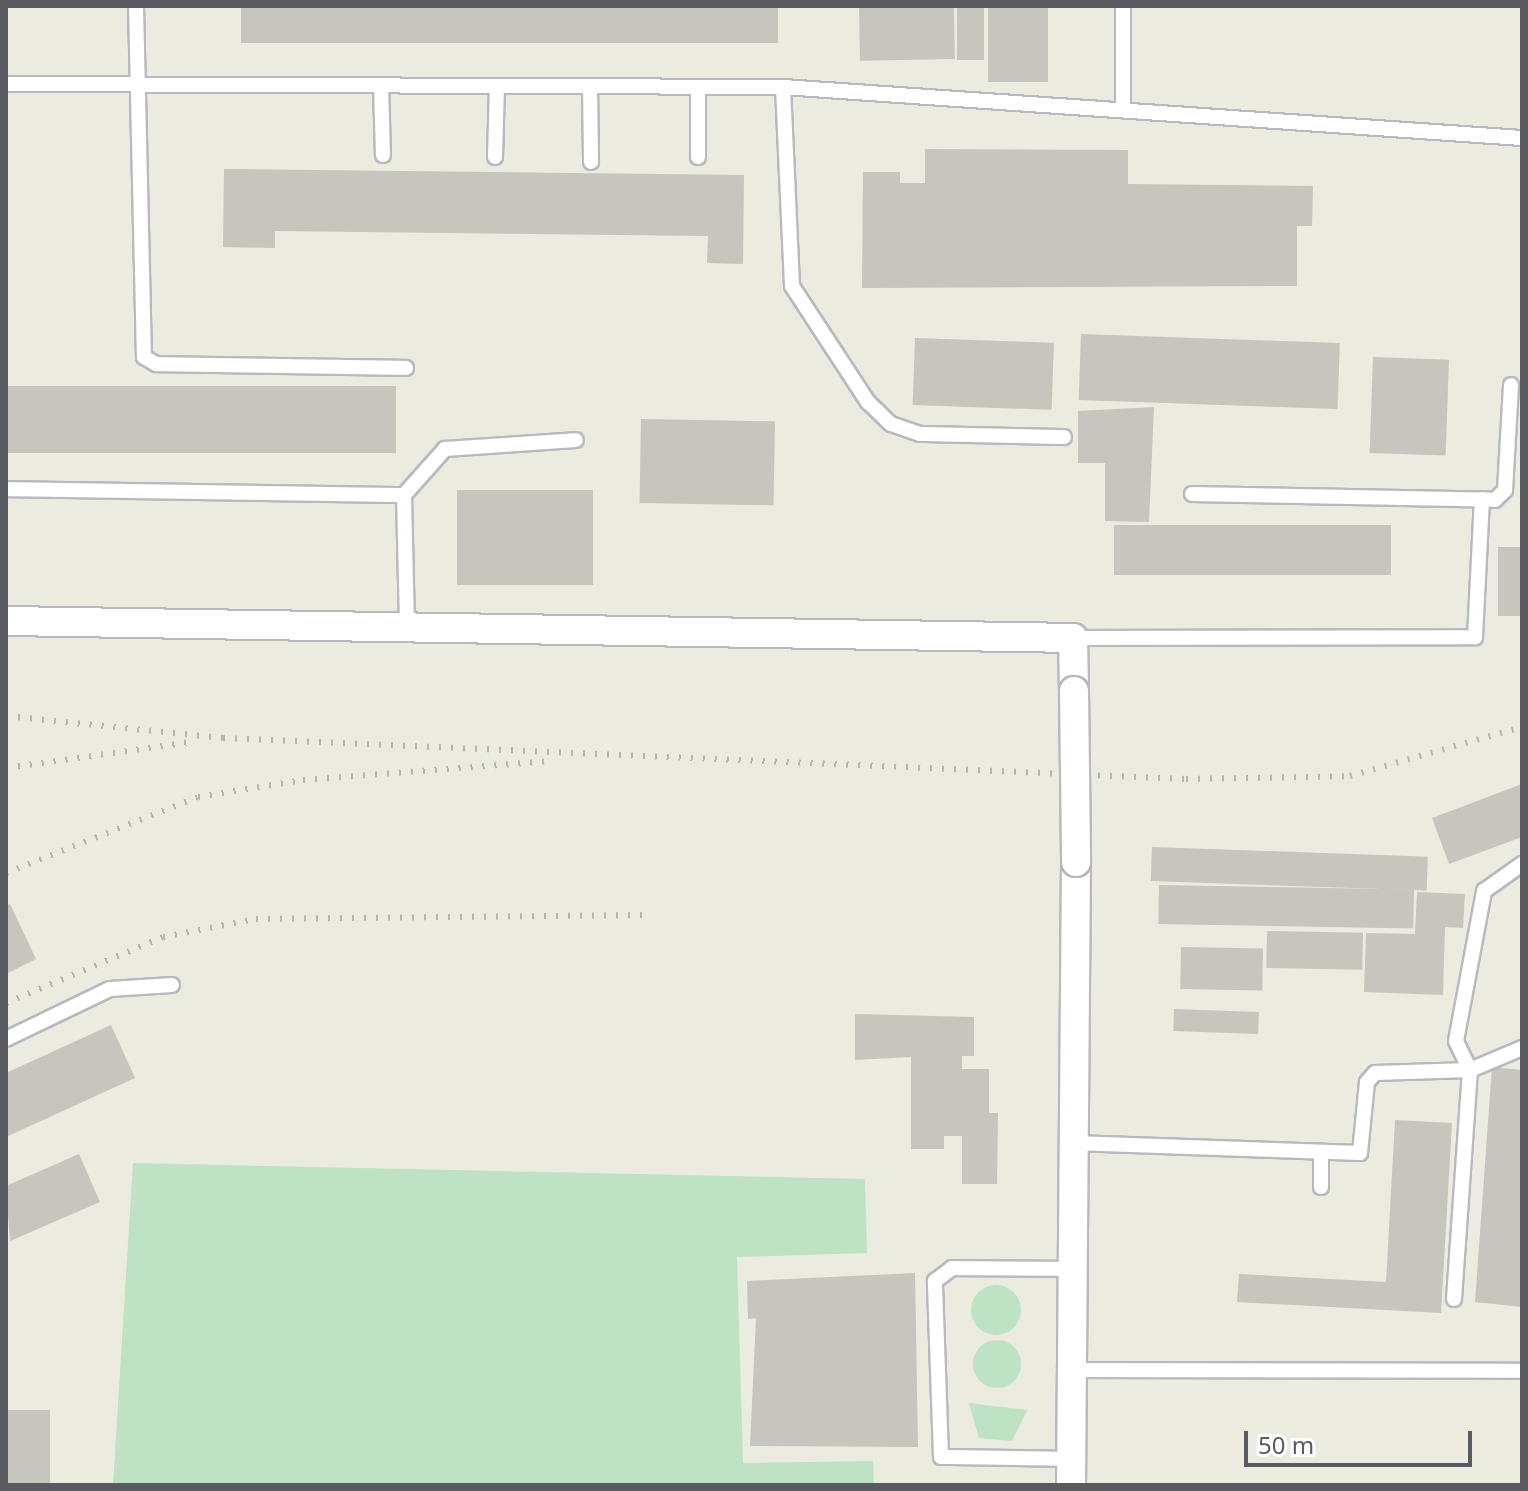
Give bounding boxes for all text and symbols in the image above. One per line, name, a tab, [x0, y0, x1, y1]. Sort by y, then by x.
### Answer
scale bar	[1248, 1415, 1476, 1465]
text: 50 m	[1258, 1428, 1314, 1461]

